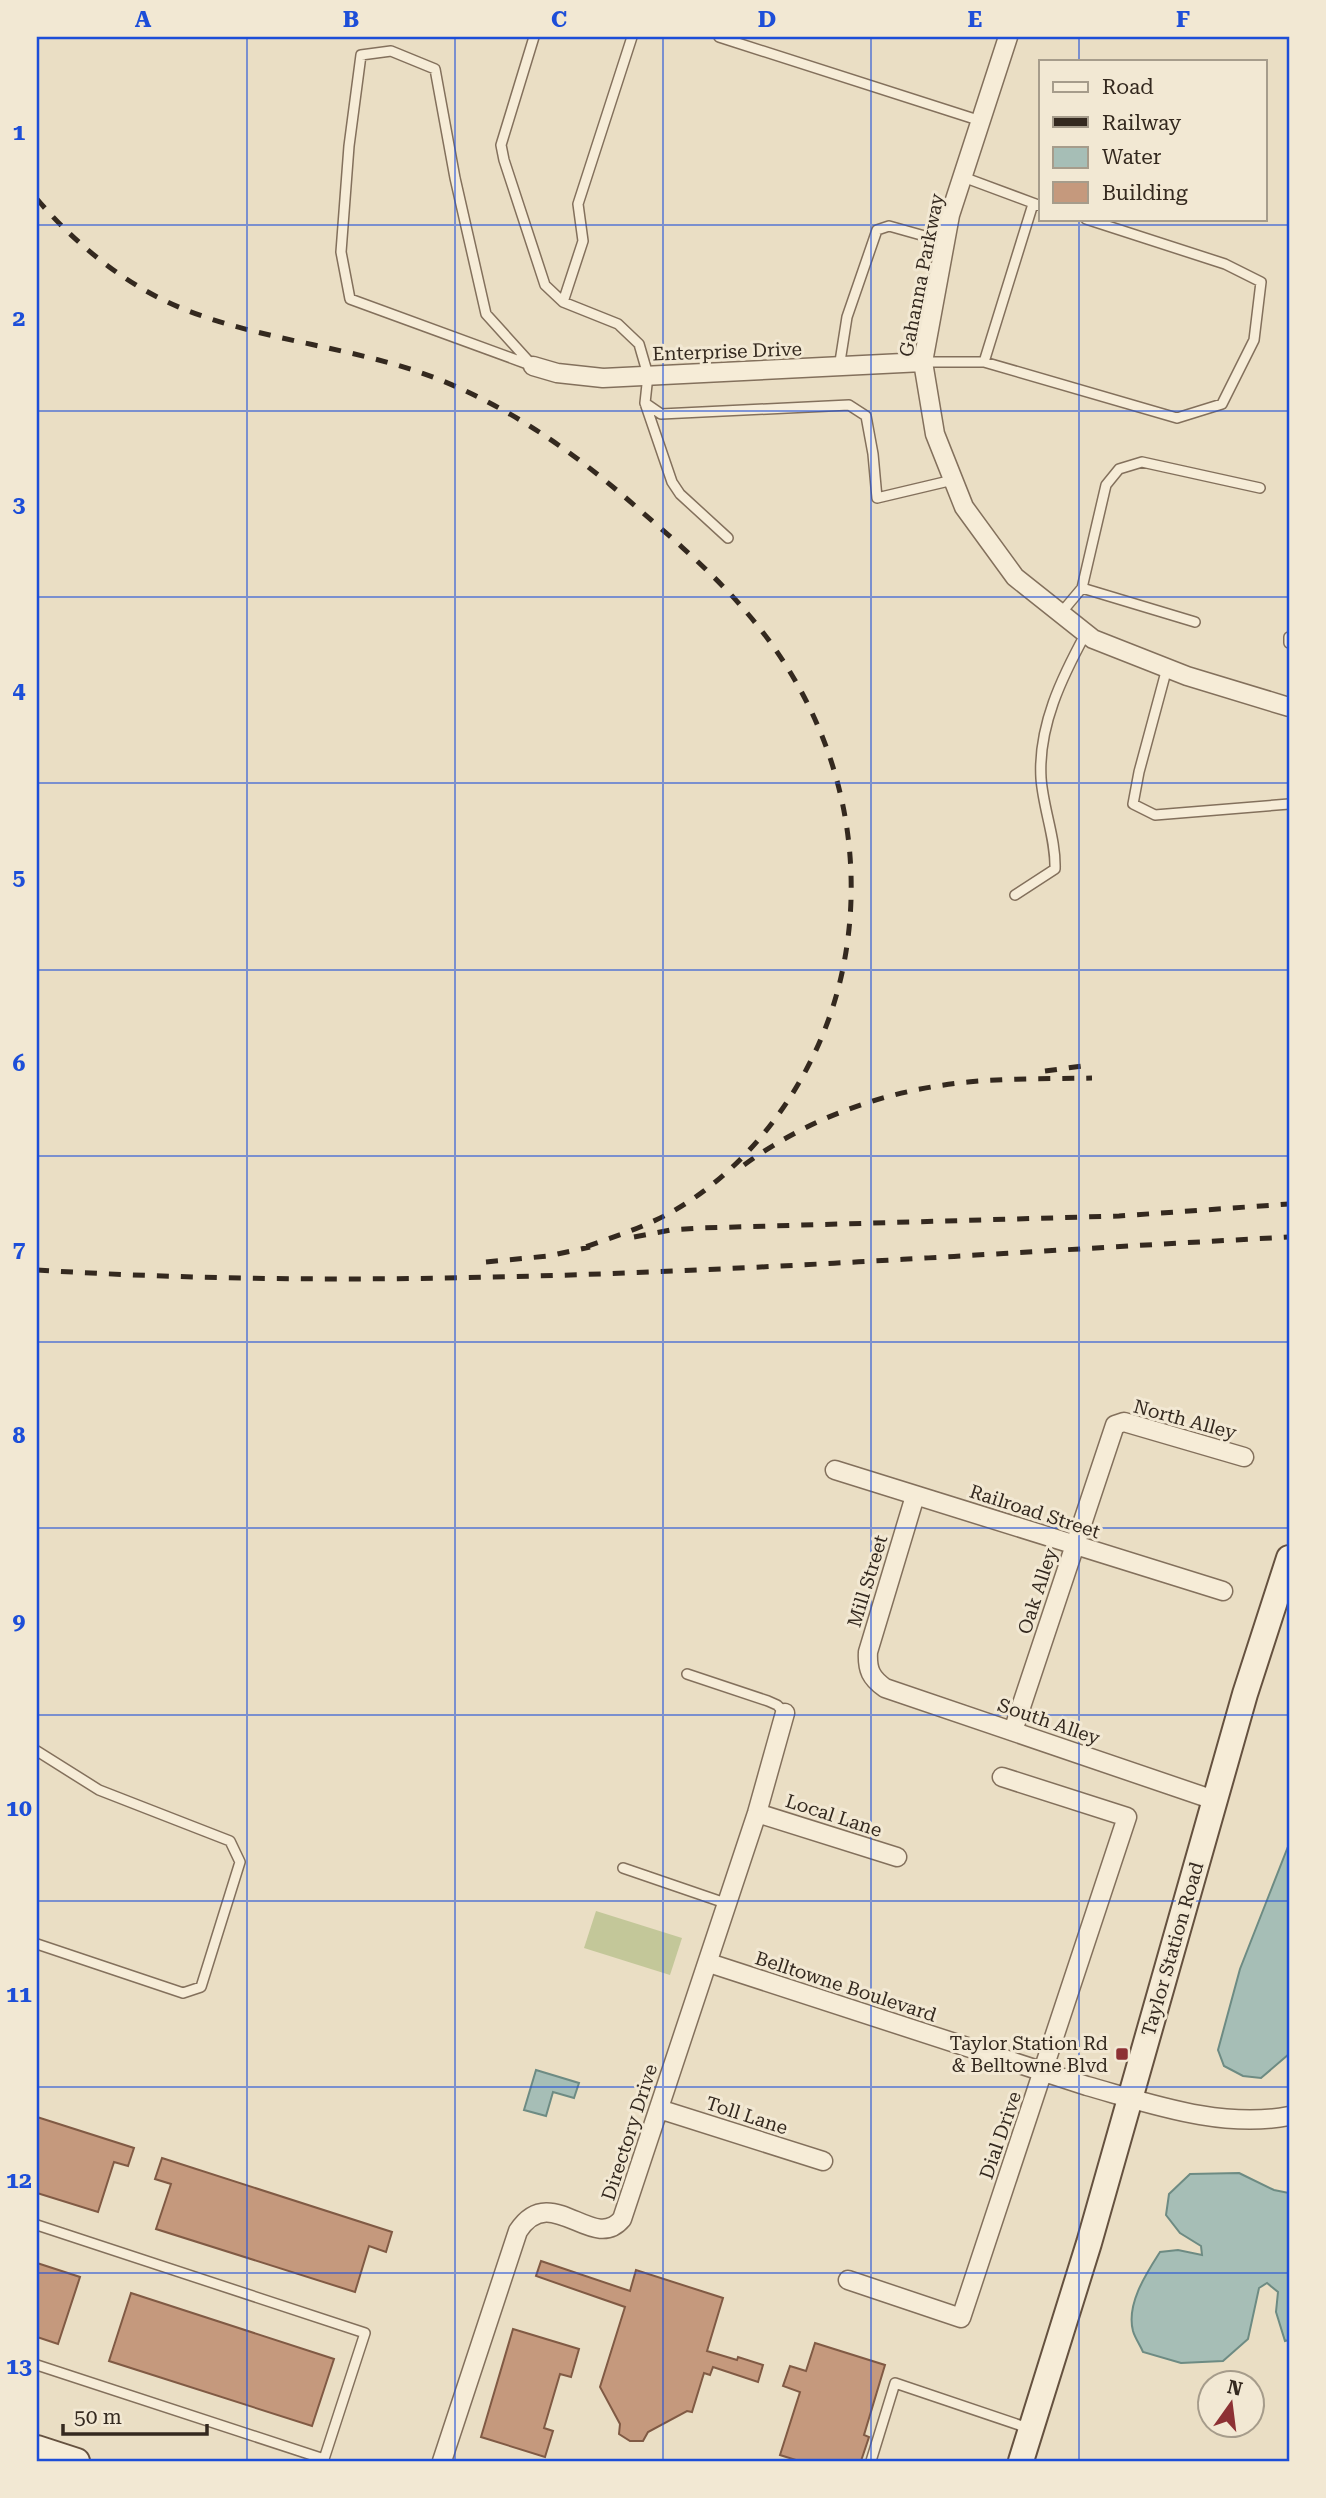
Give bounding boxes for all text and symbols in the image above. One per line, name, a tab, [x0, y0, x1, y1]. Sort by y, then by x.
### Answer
text: A	[135, 6, 152, 33]
text: B	[343, 6, 359, 33]
text: C	[551, 6, 567, 33]
text: D	[758, 6, 776, 33]
text: E	[968, 6, 982, 33]
text: F	[1176, 6, 1190, 33]
legend	[1039, 60, 1266, 220]
text: Road	[1102, 75, 1154, 99]
text: Railway	[1102, 111, 1182, 135]
text: 1	[13, 119, 26, 146]
text: Water	[1102, 145, 1162, 169]
text: Building	[1102, 181, 1188, 205]
street label: Gahanna Parkway	[894, 191, 949, 359]
text: 2	[13, 305, 25, 332]
street label: Enterprise Drive	[652, 337, 802, 366]
text: 3	[13, 491, 26, 518]
text: 4	[13, 677, 26, 704]
text: 5	[13, 864, 26, 891]
text: 6	[13, 1050, 26, 1077]
text: 7	[13, 1236, 26, 1263]
street label: North Alley	[1131, 1395, 1240, 1444]
text: 8	[13, 1422, 26, 1449]
street label: Railroad Street	[967, 1480, 1103, 1543]
street label: Mill Street	[843, 1532, 892, 1630]
street label: Oak Alley	[1013, 1545, 1062, 1637]
text: 9	[13, 1608, 26, 1635]
street label: South Alley	[995, 1693, 1104, 1750]
street label: Local Lane	[783, 1789, 885, 1842]
text: 10	[6, 1795, 32, 1822]
street label: Taylor Station Road	[1137, 1859, 1208, 2039]
street label: Belltowne Boulevard	[752, 1946, 939, 2027]
text: 11	[6, 1981, 32, 2008]
place label: Taylor Station Rd & Belltowne Blvd	[950, 2032, 1108, 2077]
marker: Taylor Station Rd & Belltowne Blvd	[1114, 2046, 1130, 2062]
street label: Directory Drive	[597, 2061, 662, 2203]
street label: Dial Drive	[975, 2088, 1026, 2182]
street label: Toll Lane	[703, 2091, 791, 2139]
text: 12	[6, 2167, 32, 2194]
text: 13	[6, 2353, 32, 2380]
north arrow	[1196, 2368, 1266, 2438]
text: N	[1225, 2375, 1245, 2401]
scale bar	[63, 2393, 206, 2437]
text: 50 m	[74, 2405, 122, 2429]

